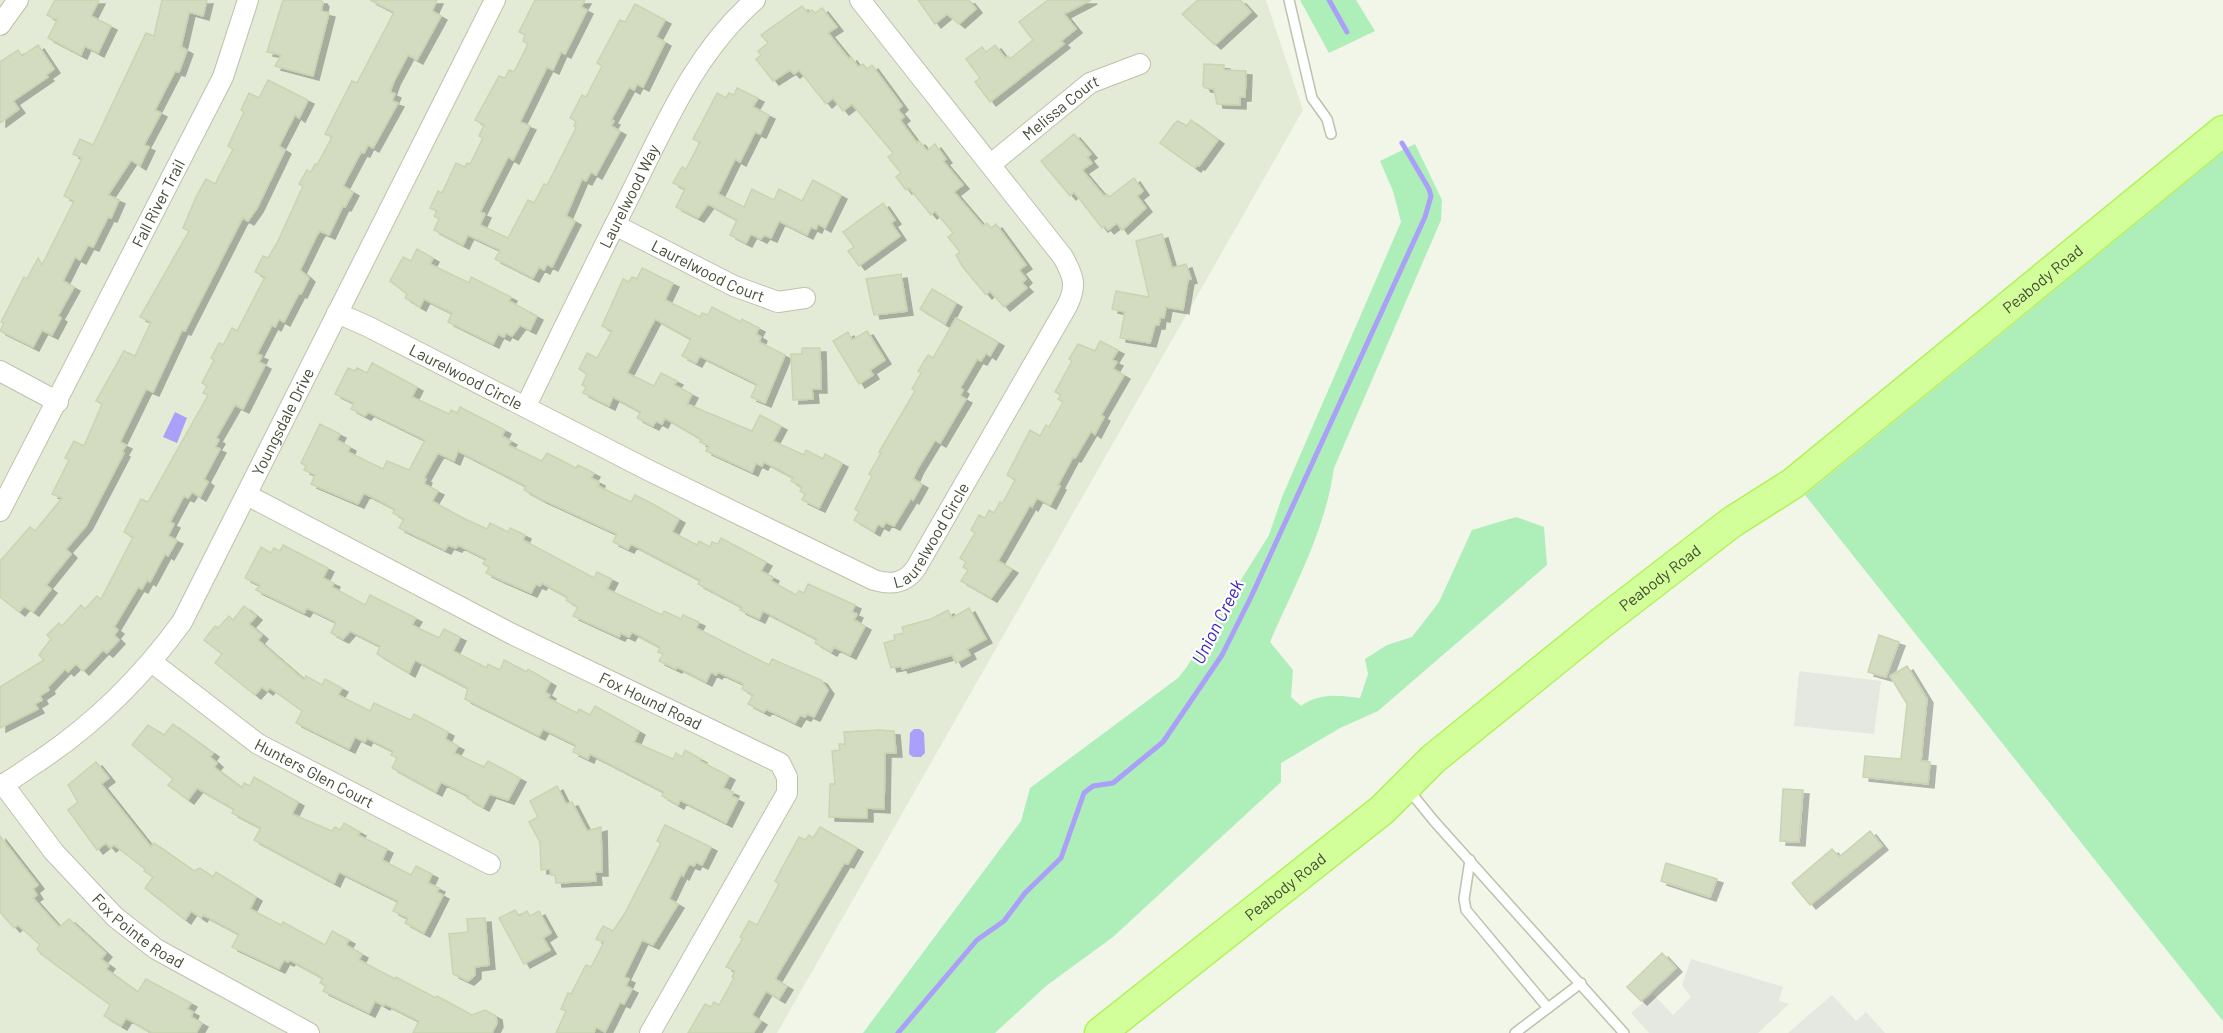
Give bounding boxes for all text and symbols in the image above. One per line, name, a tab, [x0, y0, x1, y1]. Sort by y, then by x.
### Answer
street label: Melissa Court	[1018, 71, 1101, 143]
street label: Laurelwood Way	[595, 140, 663, 251]
street label: Fall River Trail	[127, 156, 188, 250]
street label: Laurelwood Court	[649, 235, 767, 305]
street label: Peabody Road	[1998, 240, 2086, 317]
street label: Laurelwood Circle	[406, 339, 526, 413]
street label: Youngsdale Drive	[247, 364, 317, 479]
street label: Laurelwood Circle	[891, 479, 972, 592]
street label: Peabody Road	[1615, 540, 1704, 615]
water label: Union Creek	[1186, 575, 1248, 667]
street label: Fox Hound Road	[596, 667, 705, 733]
street label: Hunters Glen Court	[252, 734, 377, 811]
street label: Peabody Road	[1240, 848, 1329, 924]
street label: Fox Pointe Road	[89, 889, 188, 972]

